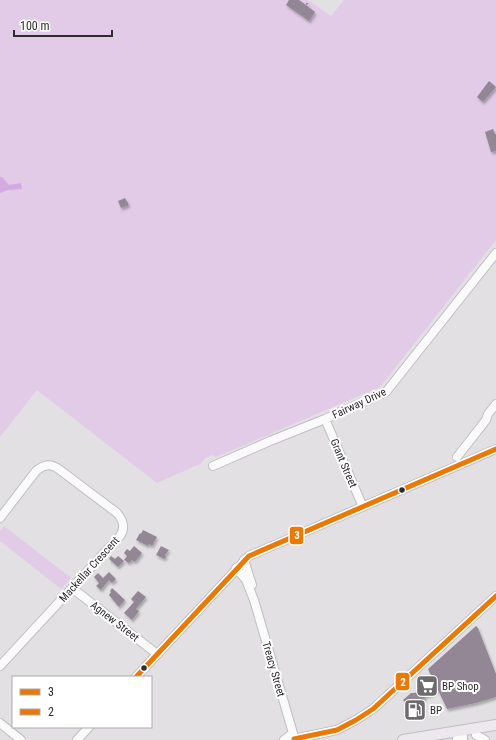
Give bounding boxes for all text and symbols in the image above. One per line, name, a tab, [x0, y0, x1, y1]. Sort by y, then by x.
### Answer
scale bar	[14, 12, 112, 38]
text: 100 m	[20, 19, 50, 33]
street label: Fairway Drive	[330, 385, 388, 422]
street label: Grant Street	[327, 437, 360, 490]
unlabelled marker	[397, 485, 407, 495]
line badge: 3	[289, 526, 304, 545]
text: 3	[294, 529, 300, 542]
street label: Mackellar Crescent	[57, 534, 122, 605]
street label: Agnew Street	[88, 599, 141, 644]
street label: Treacy Street	[259, 640, 288, 698]
unlabelled marker	[139, 663, 149, 673]
line badge: 2	[395, 672, 410, 691]
supermarket icon: BP Shop	[414, 673, 440, 699]
legend	[12, 676, 152, 728]
text: 2	[400, 676, 406, 689]
place label: BP Shop	[442, 680, 479, 693]
text: 3	[48, 685, 54, 699]
fuel station icon: BP	[402, 697, 428, 723]
place label: BP	[430, 704, 442, 717]
text: 2	[48, 705, 54, 719]

